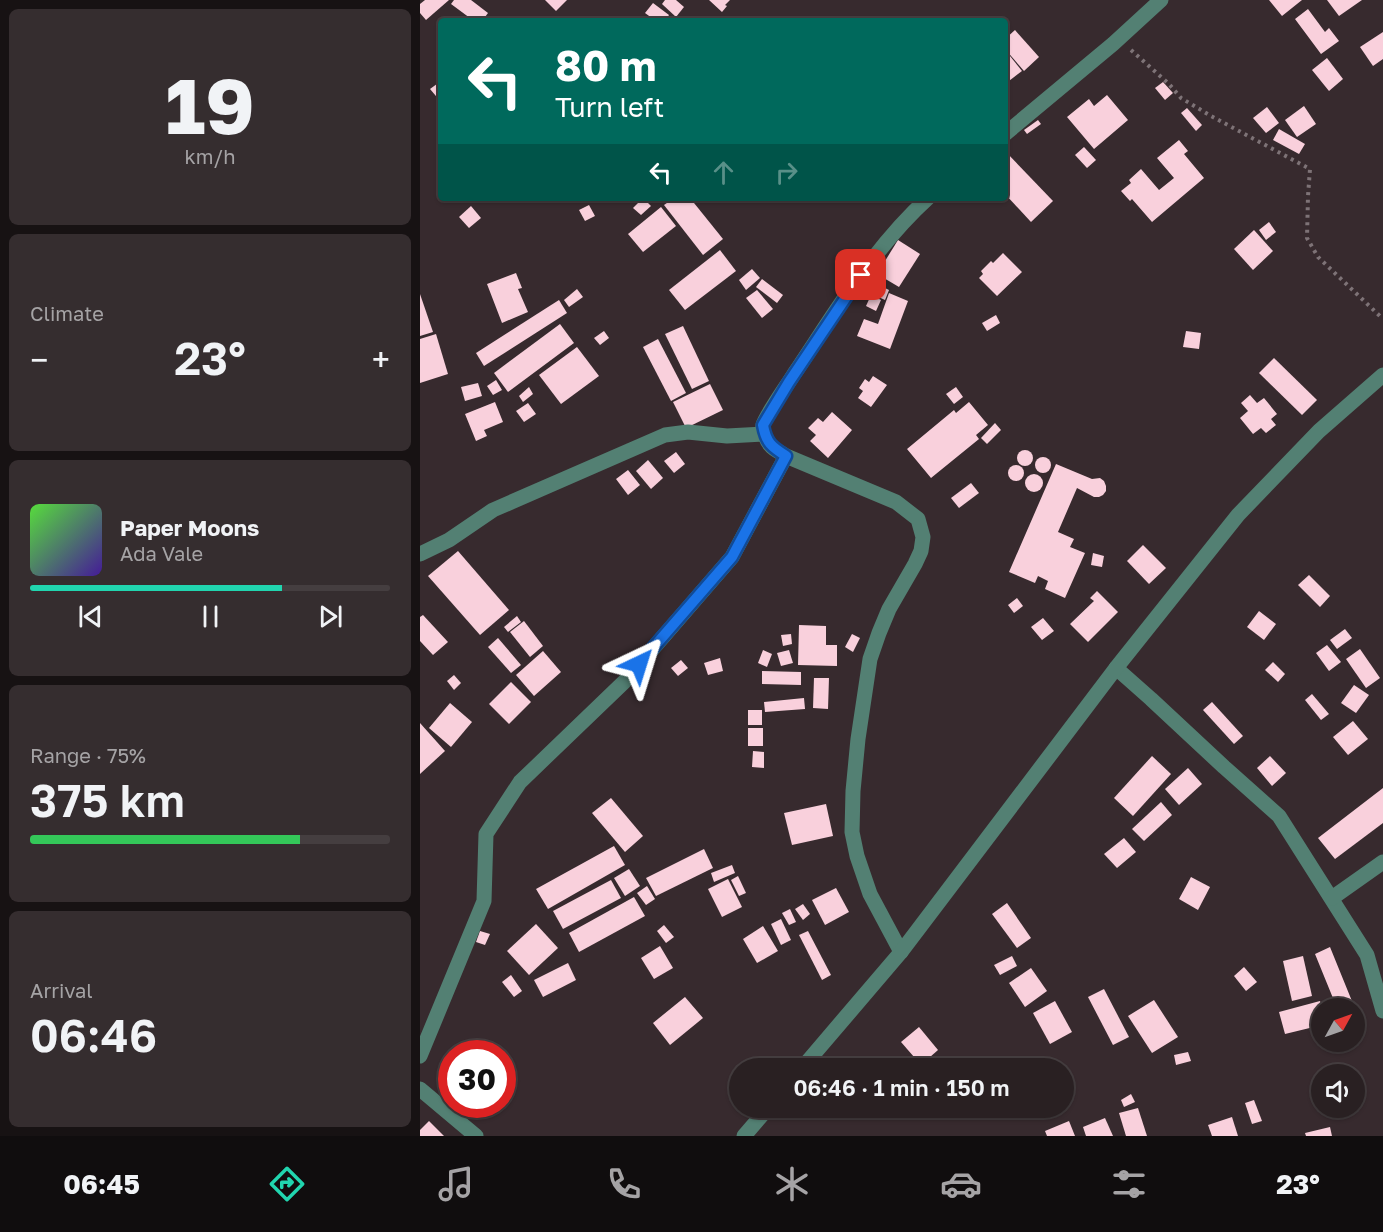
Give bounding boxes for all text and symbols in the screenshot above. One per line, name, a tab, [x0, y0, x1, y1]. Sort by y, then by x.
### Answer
text: 80 m	[555, 40, 656, 90]
icon: left	[456, 42, 534, 120]
text: 19	[165, 58, 255, 151]
text: Turn left	[555, 91, 664, 123]
text: km/h	[185, 144, 235, 168]
icon: left	[644, 156, 677, 189]
icon: ahead	[707, 156, 740, 189]
icon: right	[770, 156, 803, 189]
pin	[835, 249, 886, 300]
icon: arrive	[844, 258, 877, 291]
text: Climate	[30, 301, 104, 325]
text: 23°	[174, 331, 246, 385]
text: −	[30, 340, 48, 379]
text: +	[372, 340, 390, 379]
text: Paper Moons	[120, 514, 259, 541]
text: Ada Vale	[120, 541, 203, 565]
icon: previous	[74, 600, 107, 633]
icon: pause	[194, 600, 227, 633]
icon: next	[314, 600, 347, 633]
position arrow	[607, 632, 671, 696]
text: Range · 75%	[30, 743, 146, 767]
text: 375 km	[30, 773, 185, 827]
text: Arrival	[30, 978, 93, 1002]
north arrow	[1311, 998, 1365, 1052]
map controls	[1311, 998, 1365, 1118]
text: 06:46	[30, 1008, 157, 1062]
speed limit sign: 30	[438, 1040, 516, 1118]
button: sound	[1311, 1064, 1365, 1118]
text: 06:46 · 1 min · 150 m	[794, 1074, 1009, 1101]
icon: directions	[266, 1163, 308, 1205]
icon: music	[435, 1163, 477, 1205]
icon: phone	[603, 1163, 645, 1205]
icon: climate	[771, 1163, 813, 1205]
icon: car	[940, 1163, 982, 1205]
icon: filters	[1108, 1163, 1150, 1205]
text: 06:45	[63, 1168, 140, 1200]
text: 23°	[1276, 1168, 1320, 1200]

